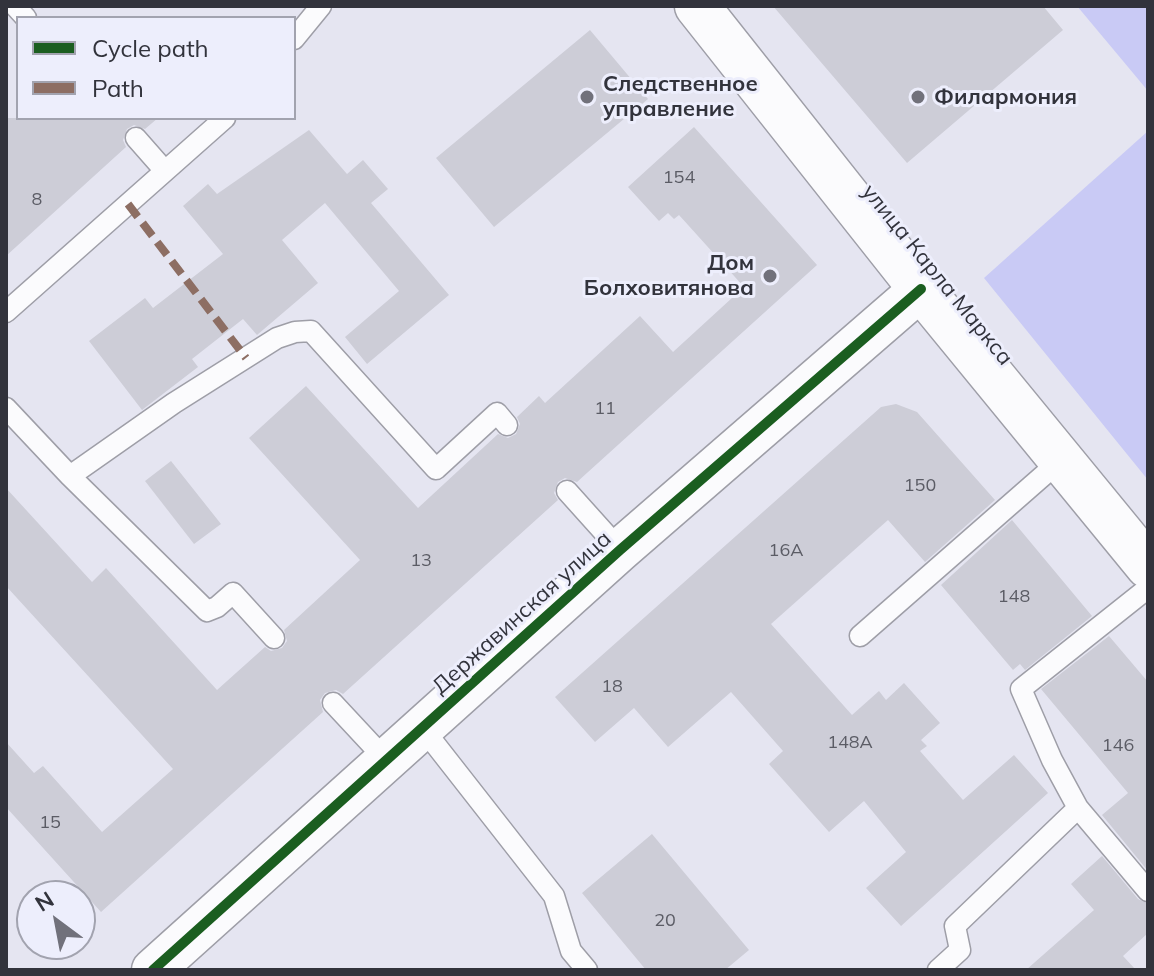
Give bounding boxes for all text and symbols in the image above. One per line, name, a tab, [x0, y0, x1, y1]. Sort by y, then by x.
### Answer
legend	[16, 16, 296, 120]
text: Cycle path	[92, 33, 209, 63]
place label: Следственное управление	[603, 71, 758, 122]
text: Path	[92, 73, 144, 103]
place label: Филармония	[934, 84, 1077, 110]
marker: Следственное управление	[578, 88, 596, 106]
marker: Филармония	[909, 88, 927, 106]
house number: 154	[663, 167, 695, 189]
street label: улица Карла Маркса	[856, 179, 1018, 371]
house number: 8	[32, 189, 42, 211]
place label: Дом Болховитянова	[584, 250, 754, 302]
marker: Дом Болховитянова	[761, 267, 779, 285]
house number: 11	[594, 398, 616, 420]
house number: 150	[904, 475, 936, 497]
street label: Державинская улица	[427, 526, 617, 700]
house number: 16А	[769, 540, 803, 562]
house number: 13	[410, 550, 432, 572]
house number: 148	[998, 586, 1030, 608]
house number: 18	[601, 676, 623, 698]
house number: 148А	[827, 732, 873, 754]
house number: 146	[1102, 735, 1134, 757]
house number: 15	[39, 812, 61, 834]
north arrow	[16, 880, 96, 960]
text: N	[30, 885, 59, 918]
house number: 20	[654, 910, 676, 932]

